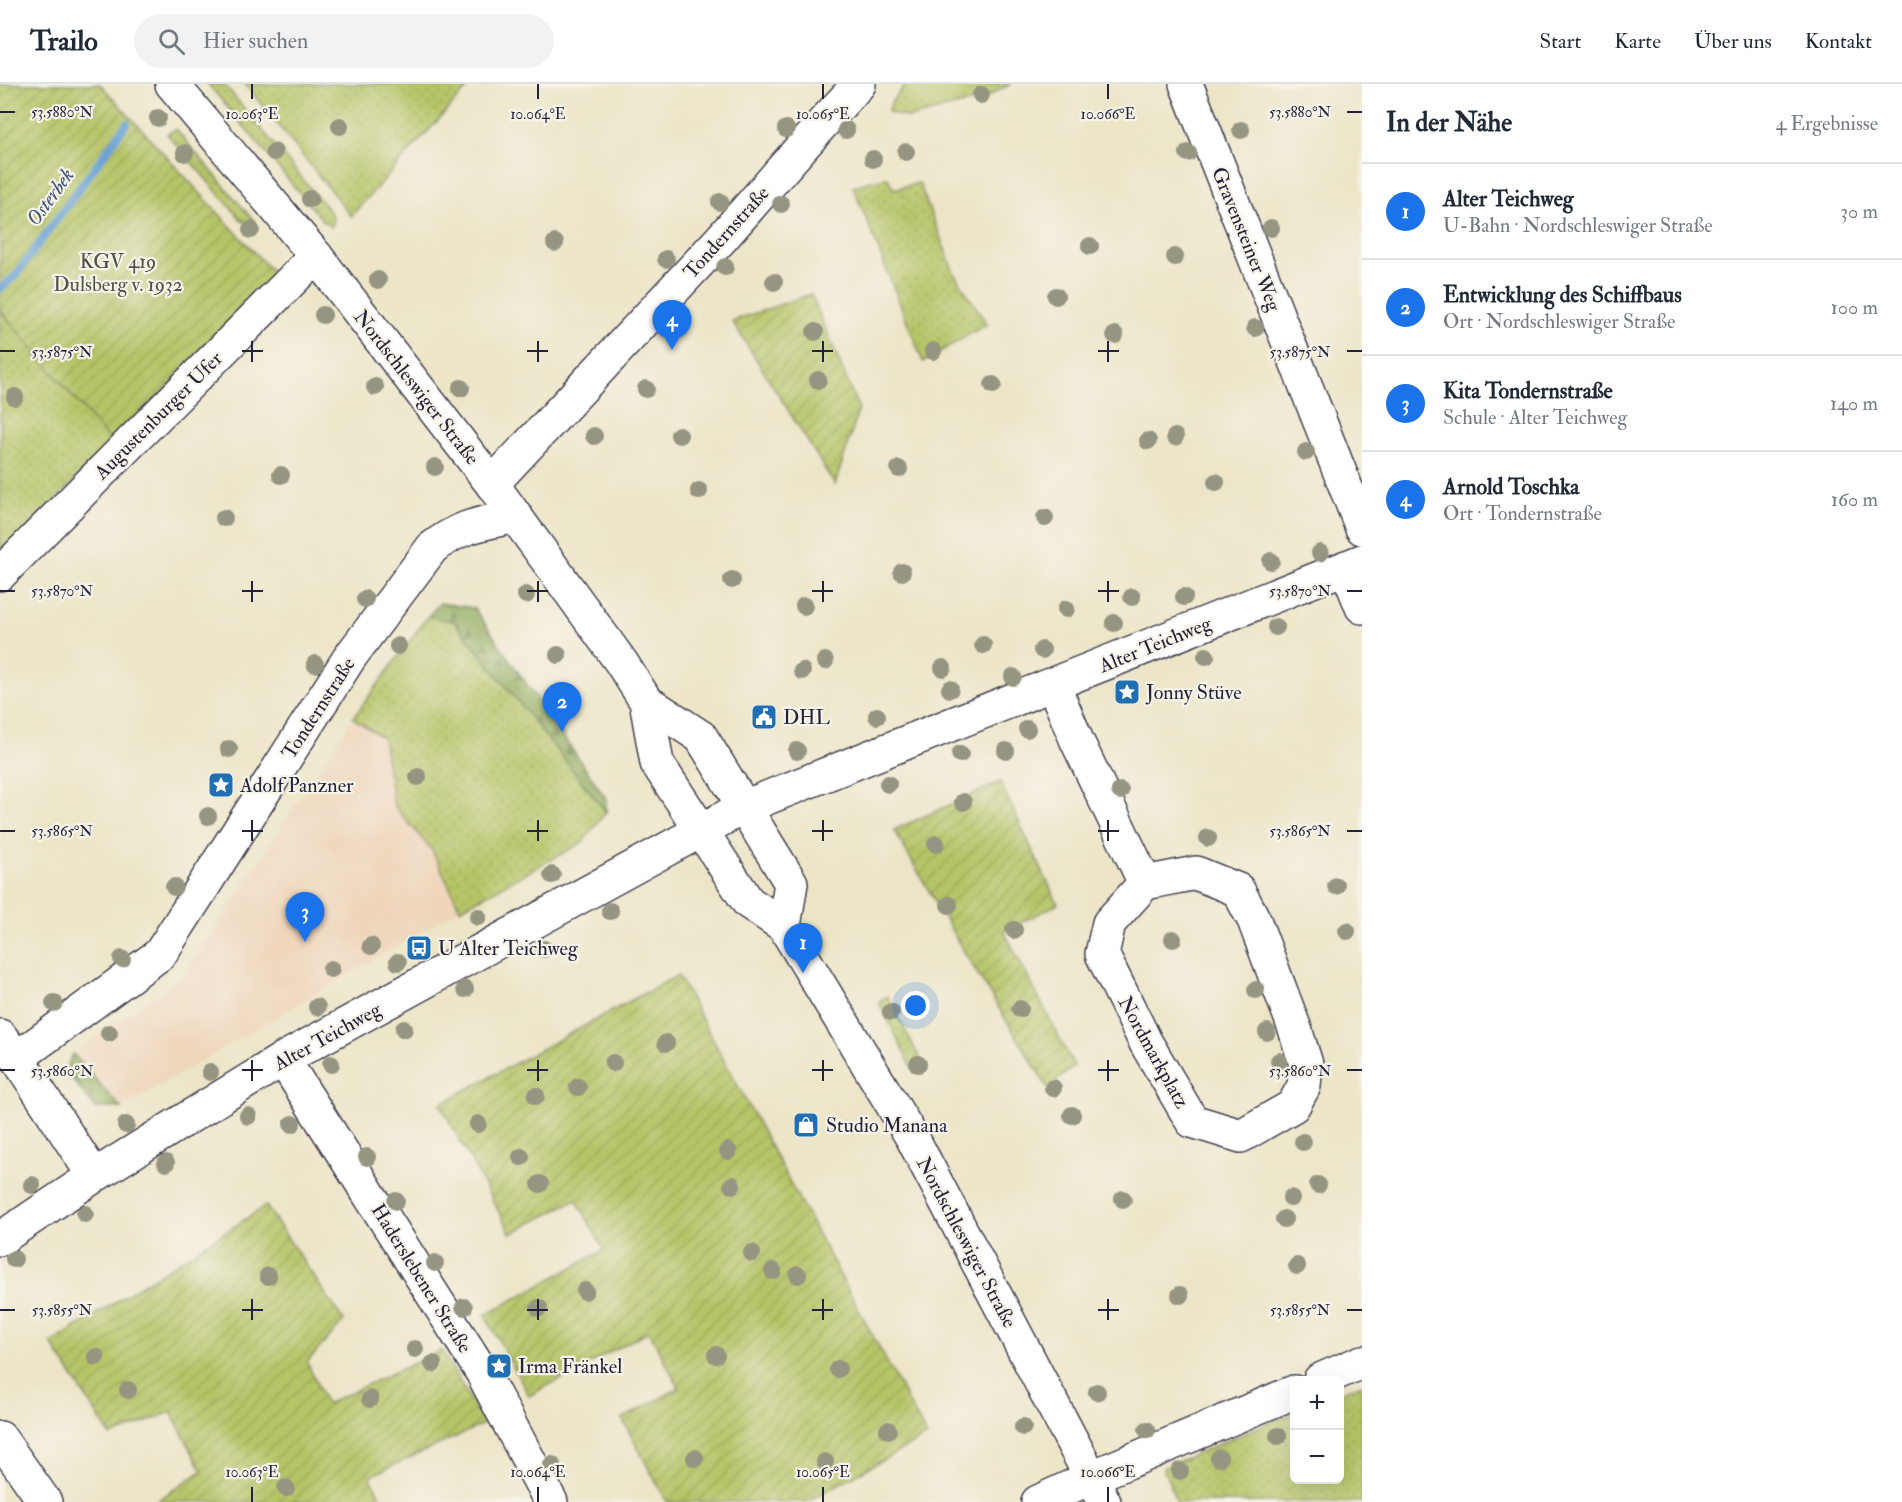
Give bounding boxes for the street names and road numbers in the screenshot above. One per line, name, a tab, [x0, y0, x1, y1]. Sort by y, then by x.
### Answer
street label: Gravensteiner Weg	[1206, 163, 1287, 316]
street label: Tondernstraße	[678, 181, 775, 284]
street label: Nordschleswiger Straße	[348, 305, 485, 470]
street label: Augustenburger Ufer	[88, 346, 228, 485]
street label: Alter Teichweg	[1094, 610, 1216, 679]
street label: Tondernstraße	[276, 653, 361, 764]
street label: Nordmarkplatz	[1112, 992, 1195, 1113]
street label: Alter Teichweg	[268, 996, 386, 1077]
street label: Nordschleswiger Straße	[911, 1153, 1022, 1332]
street label: Haderslebener Straße	[366, 1199, 478, 1358]

